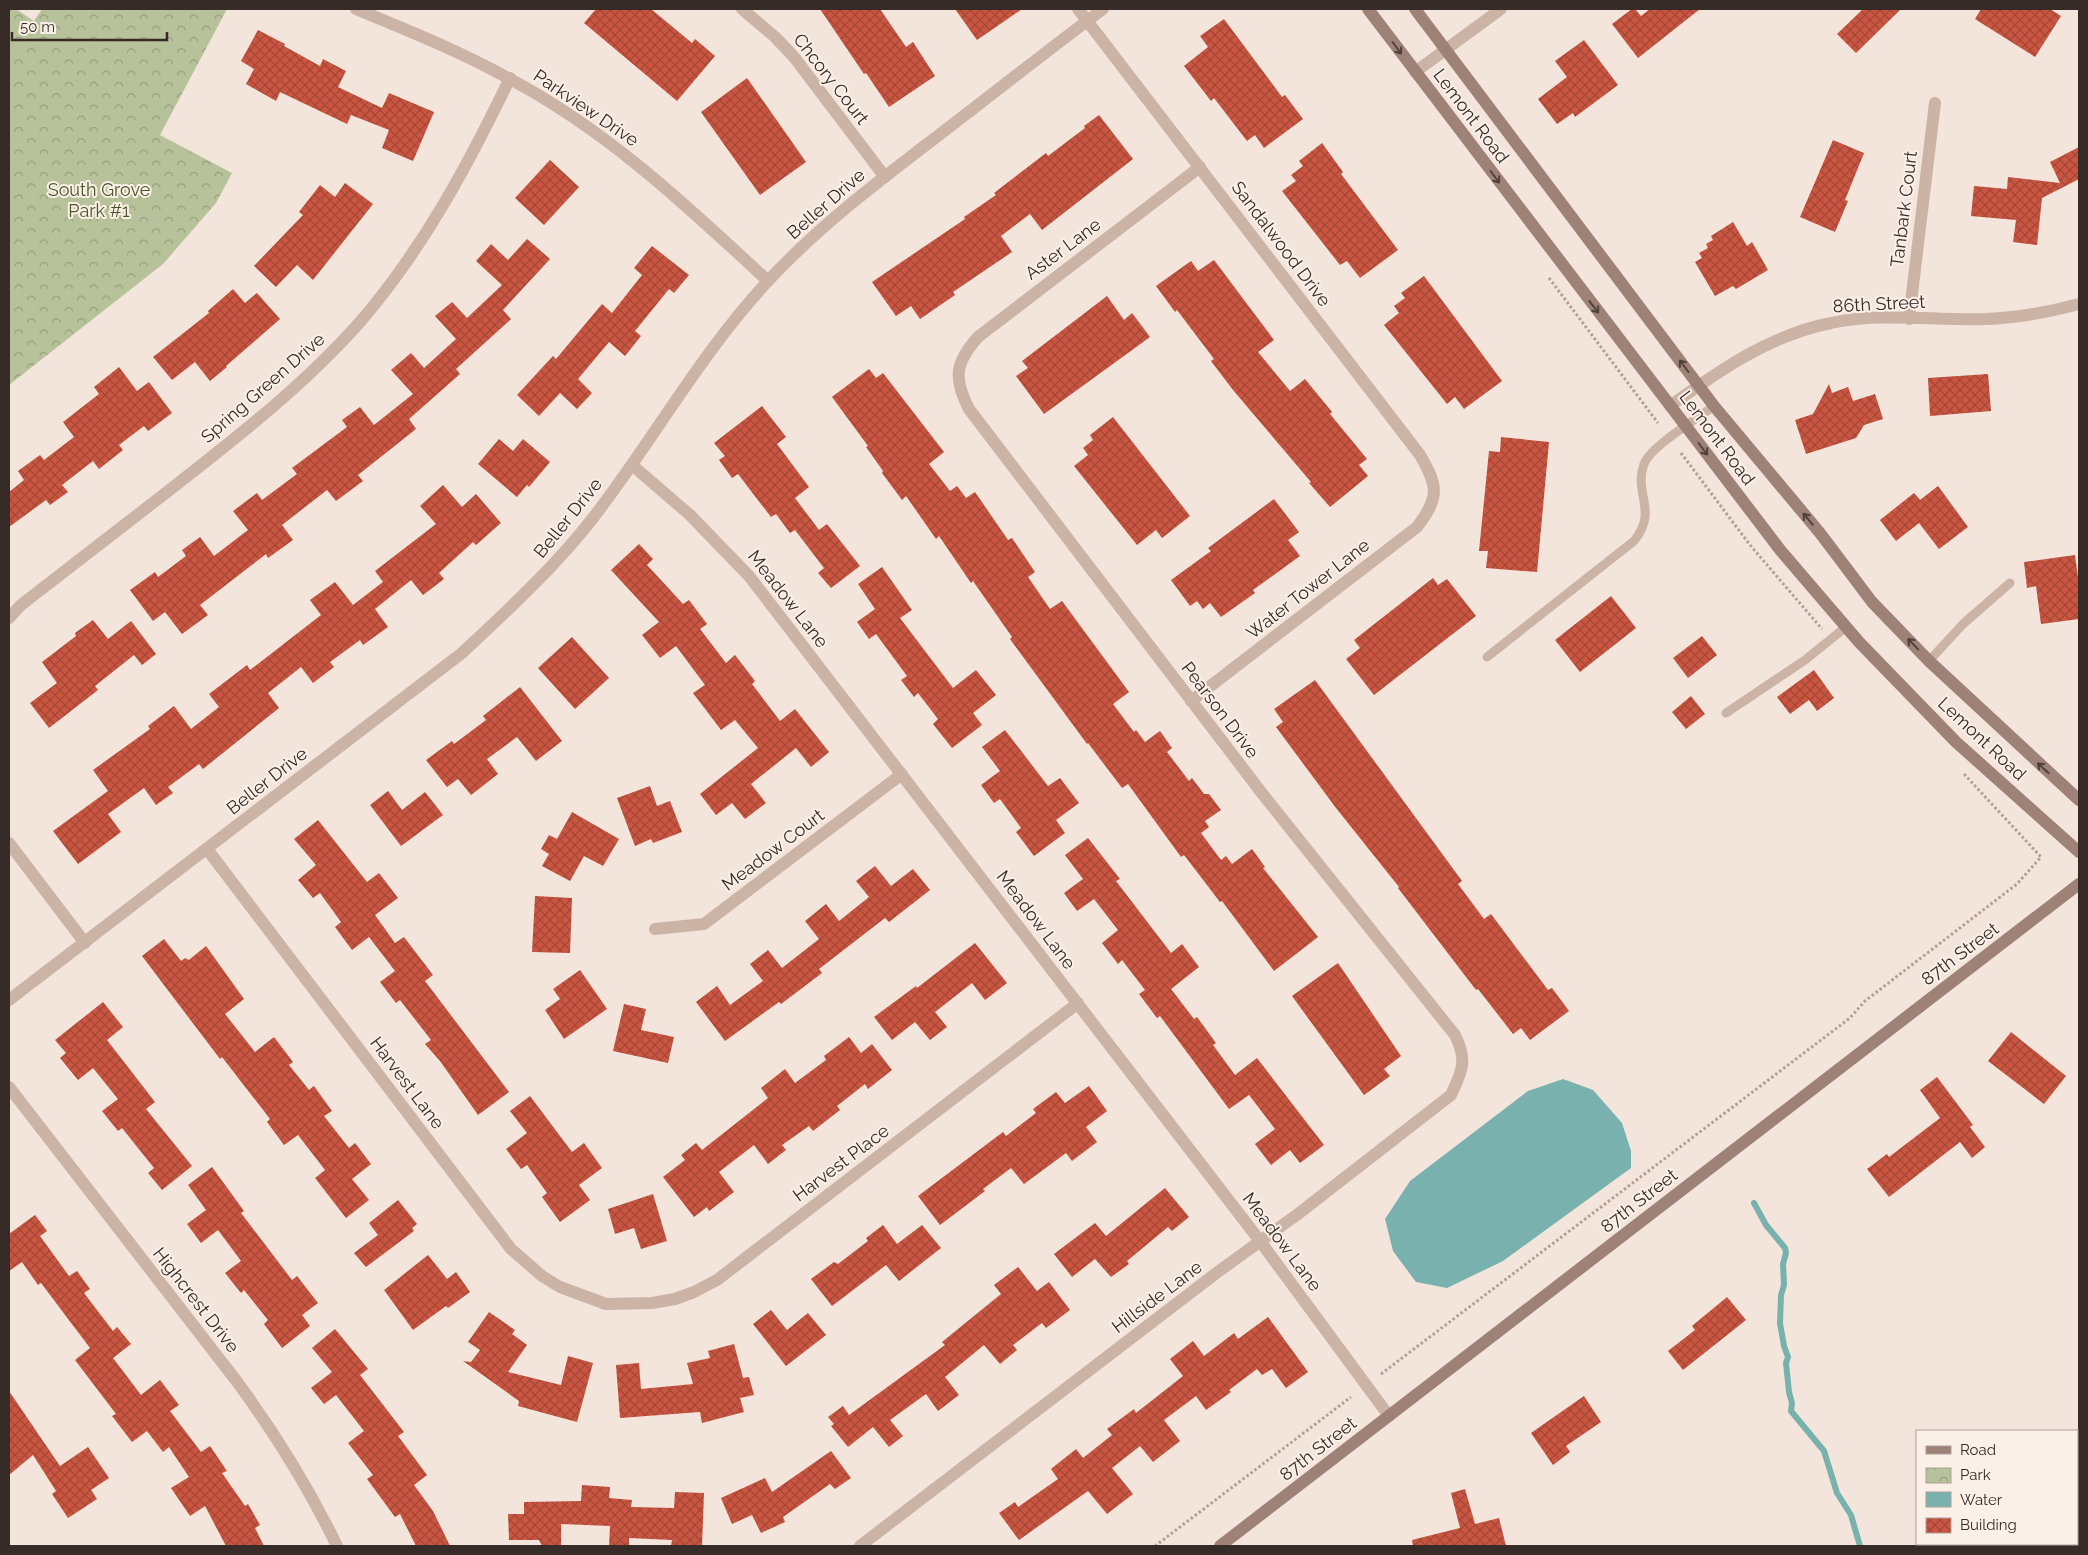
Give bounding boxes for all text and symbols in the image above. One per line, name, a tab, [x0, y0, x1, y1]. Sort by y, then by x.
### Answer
scale bar	[12, 10, 168, 42]
text: 50 m	[20, 18, 55, 36]
street label: Chcory Court	[789, 29, 873, 128]
one-way arrow	[1392, 41, 1402, 55]
street label: Parkview Drive	[530, 65, 643, 151]
street label: Lemont Road	[1429, 65, 1514, 167]
street label: Tanbark Court	[1886, 150, 1921, 268]
street label: Beller Drive	[782, 164, 869, 243]
one-way arrow	[1490, 170, 1500, 184]
street label: Sandalwood Drive	[1227, 177, 1336, 311]
park label: South Grove Park #1	[48, 179, 151, 221]
street label: Aster Lane	[1021, 213, 1105, 284]
street label: 86th Street	[1832, 291, 1926, 316]
one-way arrow	[1588, 300, 1599, 313]
street label: Spring Green Drive	[197, 328, 329, 447]
one-way arrow	[1679, 359, 1689, 373]
street label: Lemont Road	[1675, 387, 1760, 489]
one-way arrow	[1698, 442, 1709, 455]
street label: Beller Drive	[529, 473, 606, 562]
one-way arrow	[1803, 513, 1814, 526]
street label: Water Tower Lane	[1242, 534, 1374, 643]
street label: Meadow Lane	[744, 546, 833, 652]
one-way arrow	[1906, 638, 1919, 650]
street label: Pearson Drive	[1177, 657, 1264, 762]
street label: Lemont Road	[1934, 693, 2031, 785]
street label: Beller Drive	[222, 742, 311, 819]
one-way arrow	[2036, 762, 2049, 774]
street label: Meadow Court	[717, 804, 828, 895]
street label: Meadow Lane	[993, 866, 1080, 973]
street label: 87th Street	[1917, 918, 2002, 989]
street label: Harvest Lane	[366, 1033, 449, 1133]
street label: Harvest Place	[789, 1119, 893, 1206]
street label: 87th Street	[1596, 1164, 1681, 1237]
street label: Meadow Lane	[1239, 1188, 1326, 1295]
street label: Highcrest Drive	[149, 1243, 244, 1357]
street label: Hillside Lane	[1108, 1256, 1206, 1337]
street label: 87th Street	[1275, 1412, 1360, 1485]
legend	[1916, 1430, 2078, 1545]
text: Road	[1960, 1441, 1996, 1459]
text: Park	[1960, 1466, 1991, 1484]
text: Water	[1960, 1491, 2003, 1509]
text: Building	[1960, 1516, 2017, 1534]

